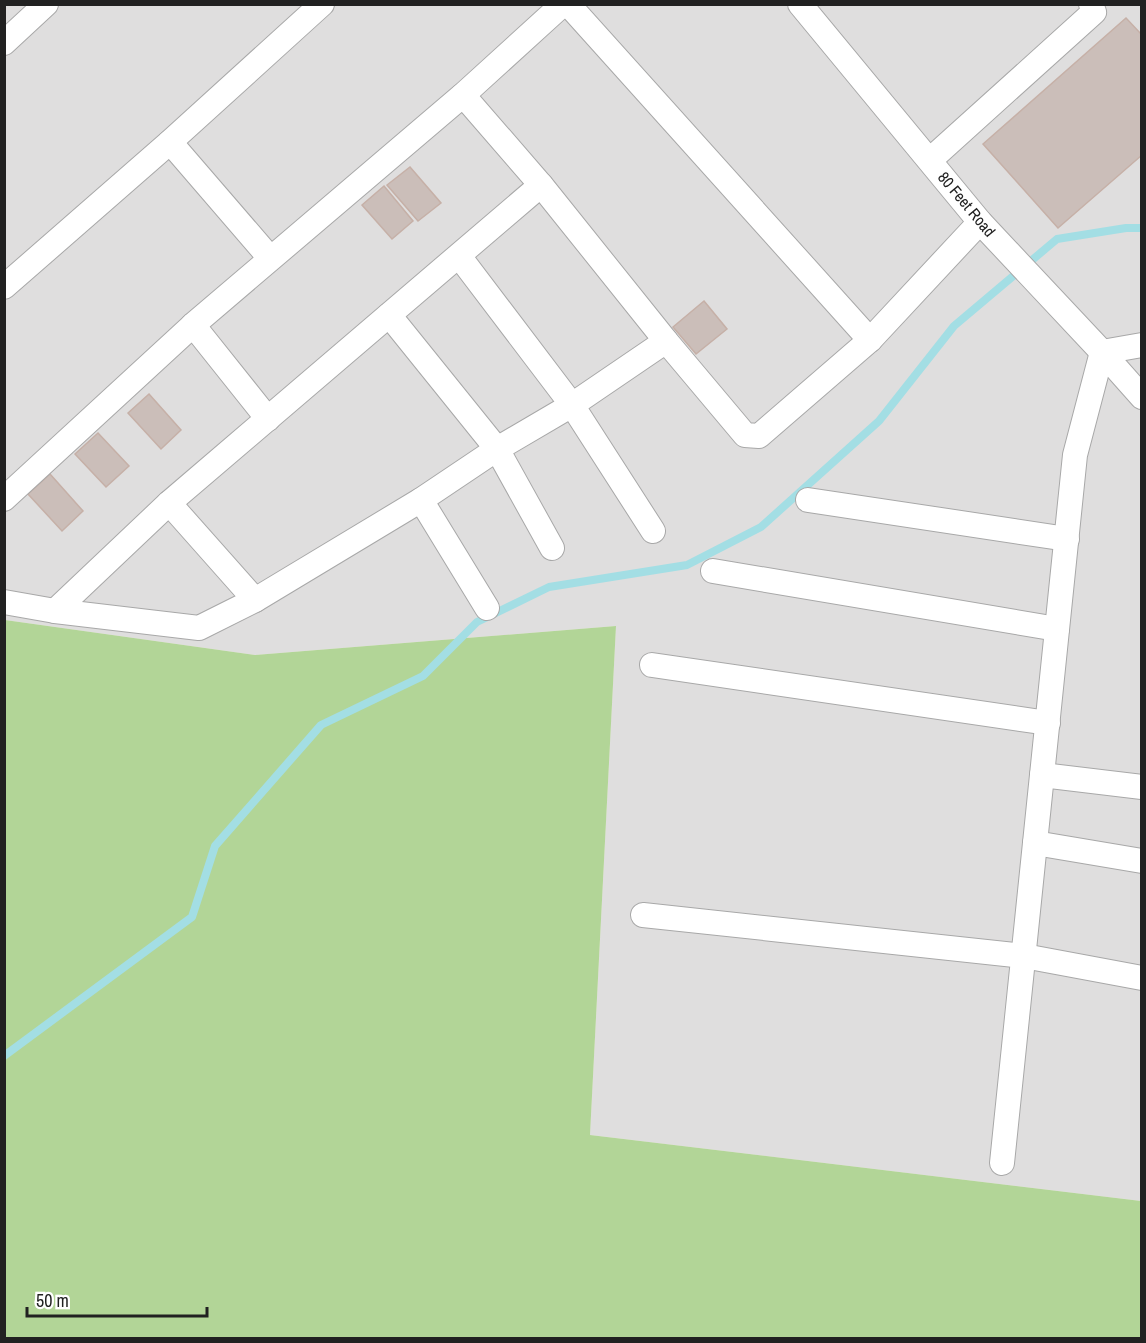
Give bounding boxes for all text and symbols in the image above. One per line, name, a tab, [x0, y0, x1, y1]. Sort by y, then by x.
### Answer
street label: 80 Feet Road	[933, 167, 1001, 241]
scale bar	[27, 1280, 207, 1318]
text: 50 m	[36, 1288, 69, 1313]

